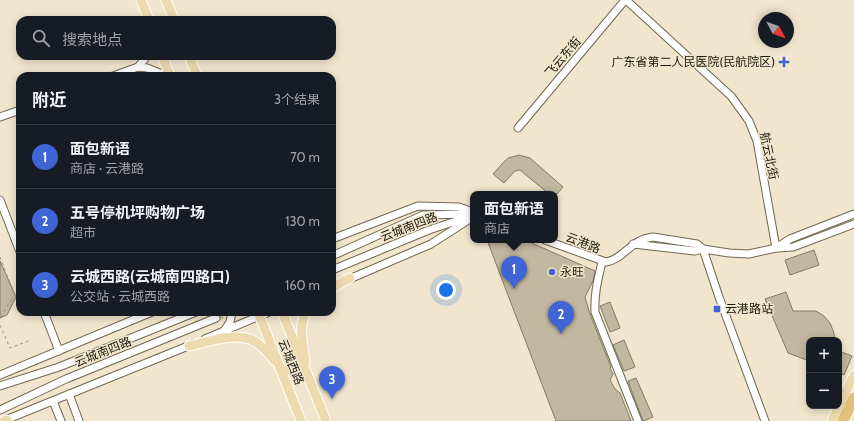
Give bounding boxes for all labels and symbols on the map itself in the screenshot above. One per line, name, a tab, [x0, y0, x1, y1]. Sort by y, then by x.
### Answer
north arrow	[758, 12, 794, 48]
street label: 飞云东街	[541, 33, 584, 80]
place label: 广东省第二人民医院(民航院区)	[611, 54, 775, 69]
marker: 广东省第二人民医院(民航院区)	[778, 56, 790, 68]
street label: 航云北街	[757, 131, 782, 181]
street label: 云城南四路	[378, 209, 440, 244]
street label: 云港路	[564, 229, 603, 256]
pin: 1	[501, 256, 527, 289]
place label: 永旺	[560, 264, 584, 279]
marker: 永旺	[547, 267, 557, 277]
your location	[436, 280, 456, 300]
pin: 2	[548, 301, 574, 334]
place label: 云港路站	[725, 301, 773, 316]
marker: 云港路站	[712, 304, 722, 314]
street label: 云城南四路	[72, 333, 133, 370]
street label: 云城西路	[276, 337, 307, 387]
pin: 3	[319, 366, 345, 399]

